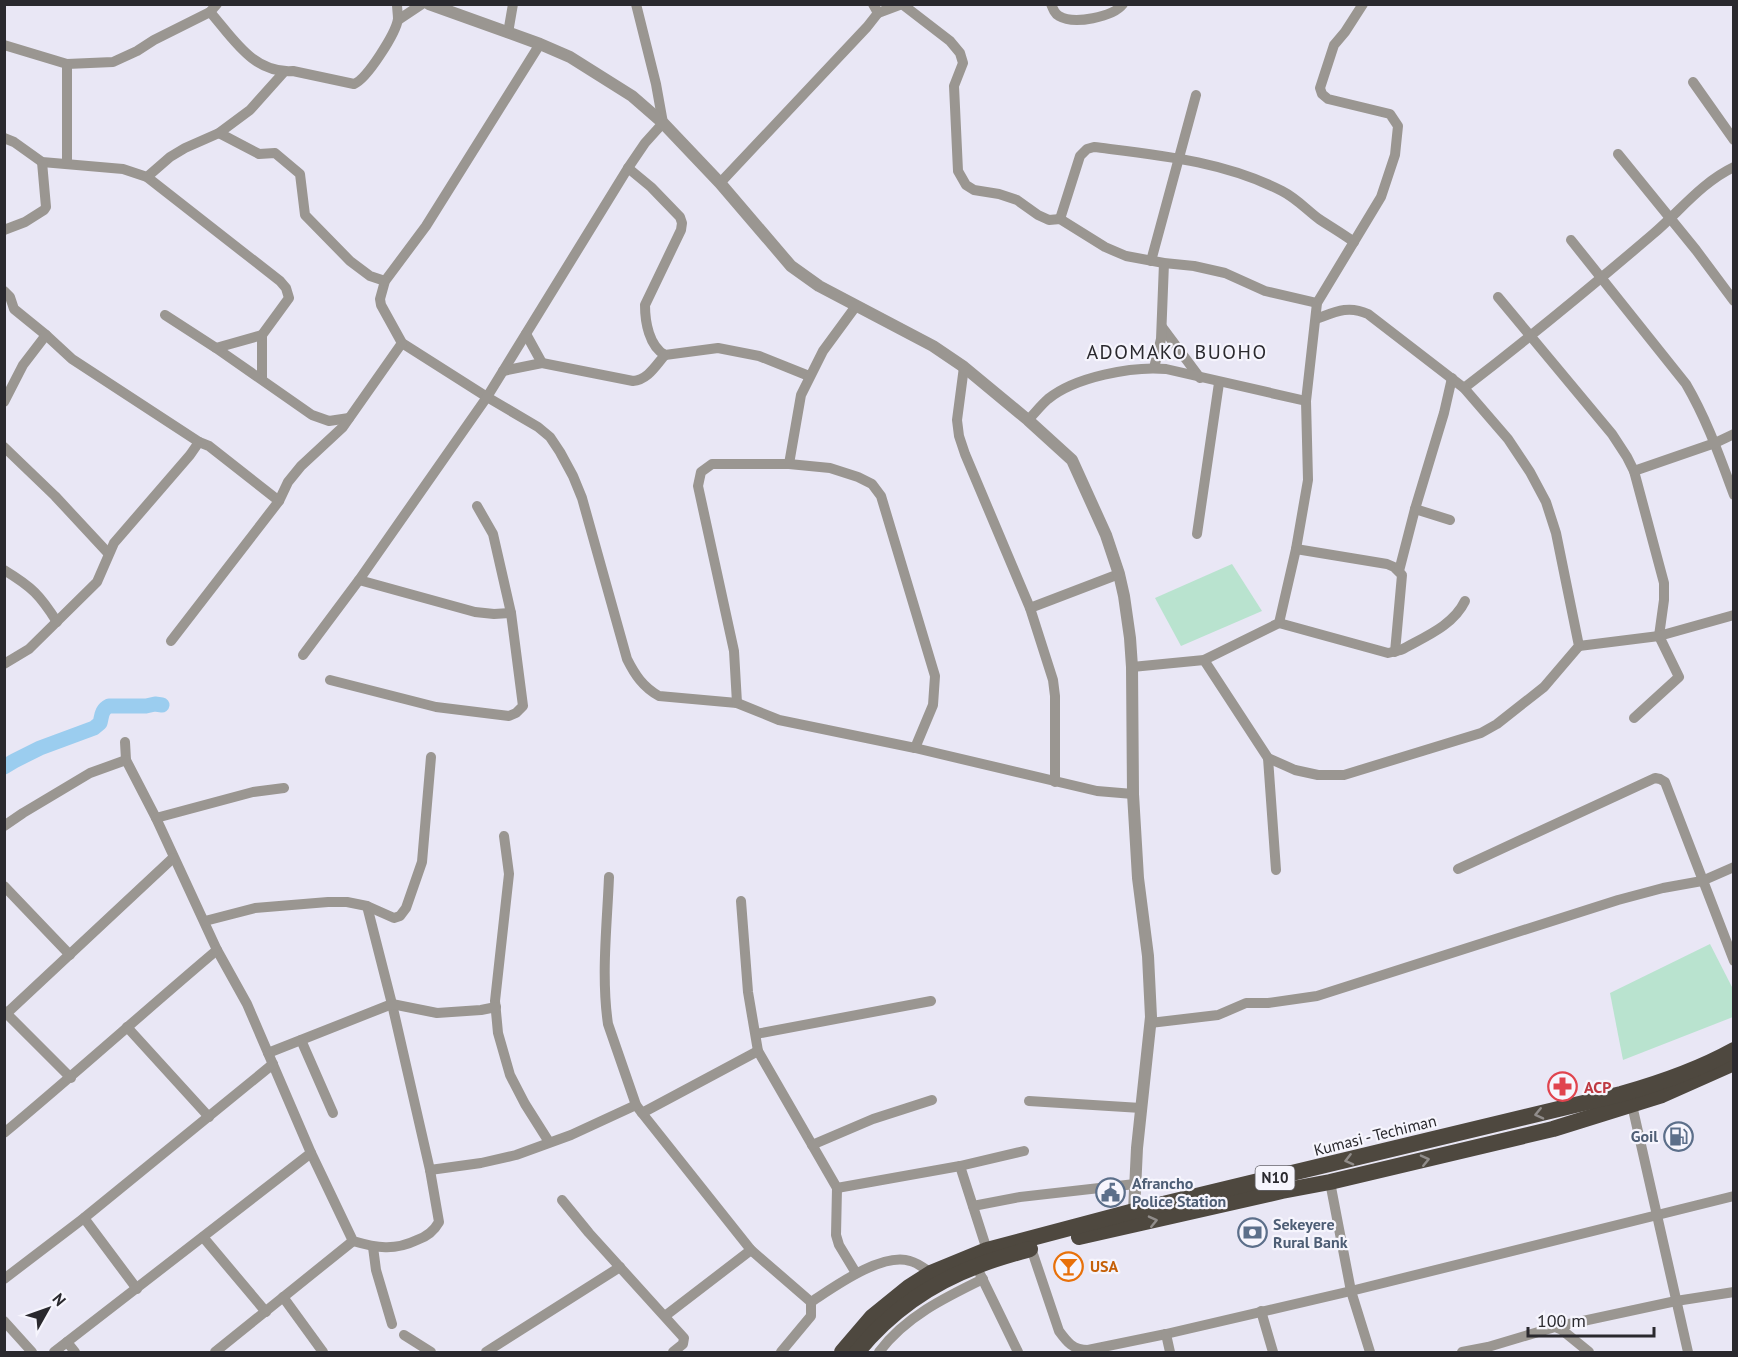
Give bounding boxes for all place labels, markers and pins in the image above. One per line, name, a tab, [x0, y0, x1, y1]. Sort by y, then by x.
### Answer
pharmacy icon: ACP	[1547, 1071, 1579, 1103]
place label: ACP	[1584, 1077, 1611, 1097]
fuel station icon: Goil	[1663, 1120, 1695, 1152]
place label: Goil	[1631, 1126, 1658, 1146]
place label: Afrancho Police Station	[1132, 1173, 1226, 1211]
public building icon: Afrancho Police Station	[1095, 1176, 1127, 1208]
place label: Sekeyere Rural Bank	[1273, 1214, 1348, 1252]
bank icon: Sekeyere Rural Bank	[1236, 1217, 1268, 1249]
bar icon: USA	[1053, 1250, 1085, 1282]
place label: USA	[1090, 1256, 1119, 1276]

